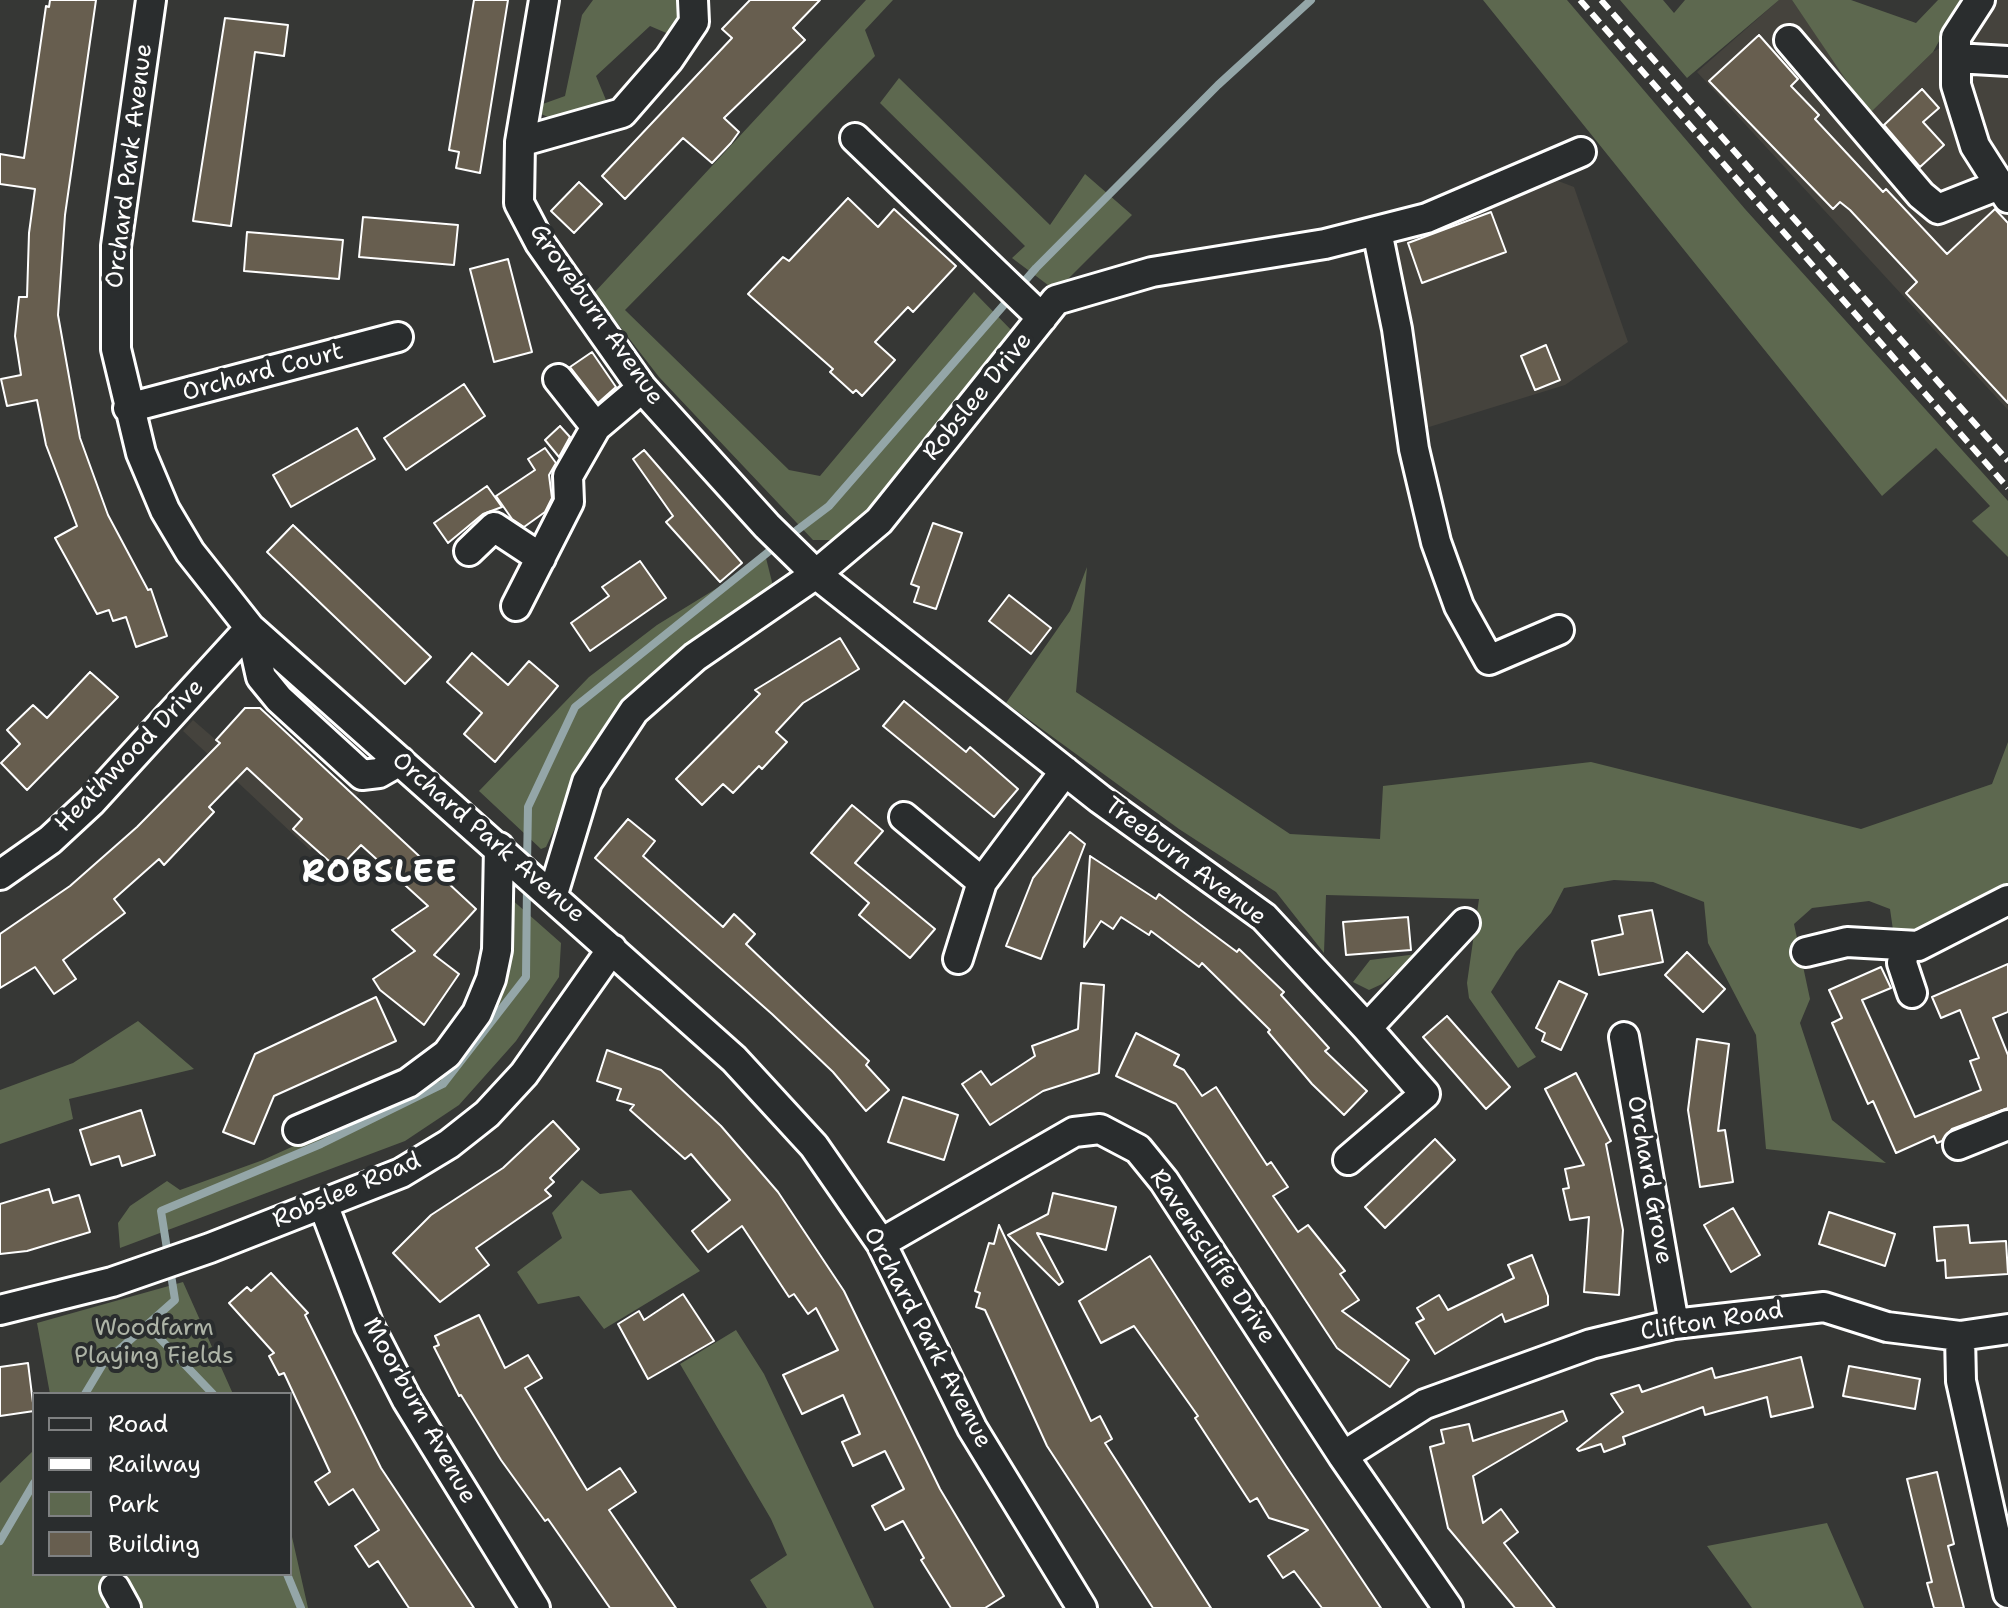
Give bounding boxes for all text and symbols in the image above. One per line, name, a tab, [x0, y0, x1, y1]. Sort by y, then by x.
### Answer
street label: Orchard Park Avenue	[101, 42, 159, 290]
street label: Groveburn Avenue	[523, 219, 669, 411]
street label: Robslee Drive	[917, 327, 1039, 467]
street label: Orchard Court	[179, 338, 347, 408]
street label: Heathwood Drive	[50, 673, 210, 839]
street label: Orchard Park Avenue	[386, 746, 590, 930]
street label: Treeburn Avenue	[1098, 792, 1272, 932]
district label: ROBSLEE	[301, 855, 459, 893]
street label: Orchard Grove	[1620, 1094, 1678, 1266]
street label: Robslee Road	[269, 1147, 425, 1235]
street label: Ravenscliffe Drive	[1143, 1164, 1281, 1350]
street label: Orchard Park Avenue	[857, 1223, 997, 1453]
street label: Clifton Road	[1639, 1297, 1785, 1347]
street label: Moorburn Avenue	[356, 1313, 482, 1509]
park label: Woodfarm Playing Fields	[74, 1315, 234, 1371]
legend	[32, 1392, 292, 1576]
text: Road	[108, 1408, 168, 1440]
text: Railway	[108, 1448, 201, 1480]
text: Park	[108, 1488, 160, 1520]
text: Building	[108, 1528, 200, 1560]

